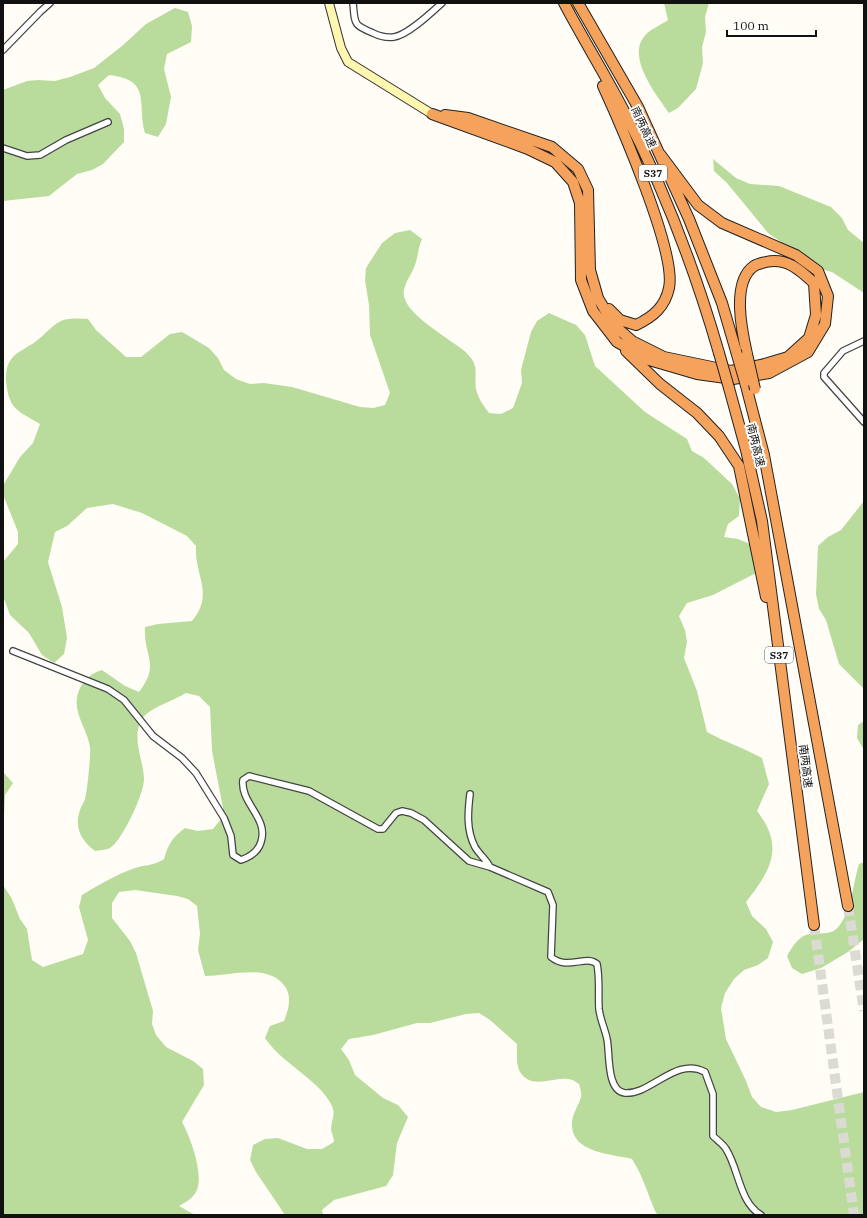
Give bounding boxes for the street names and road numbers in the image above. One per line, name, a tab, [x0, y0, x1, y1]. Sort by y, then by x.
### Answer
street label: 南两高速	[628, 104, 660, 150]
road number: S37	[639, 165, 667, 181]
street label: 南两高速	[744, 422, 768, 468]
road number: S37	[765, 647, 793, 663]
street label: 南两高速	[796, 743, 816, 789]

